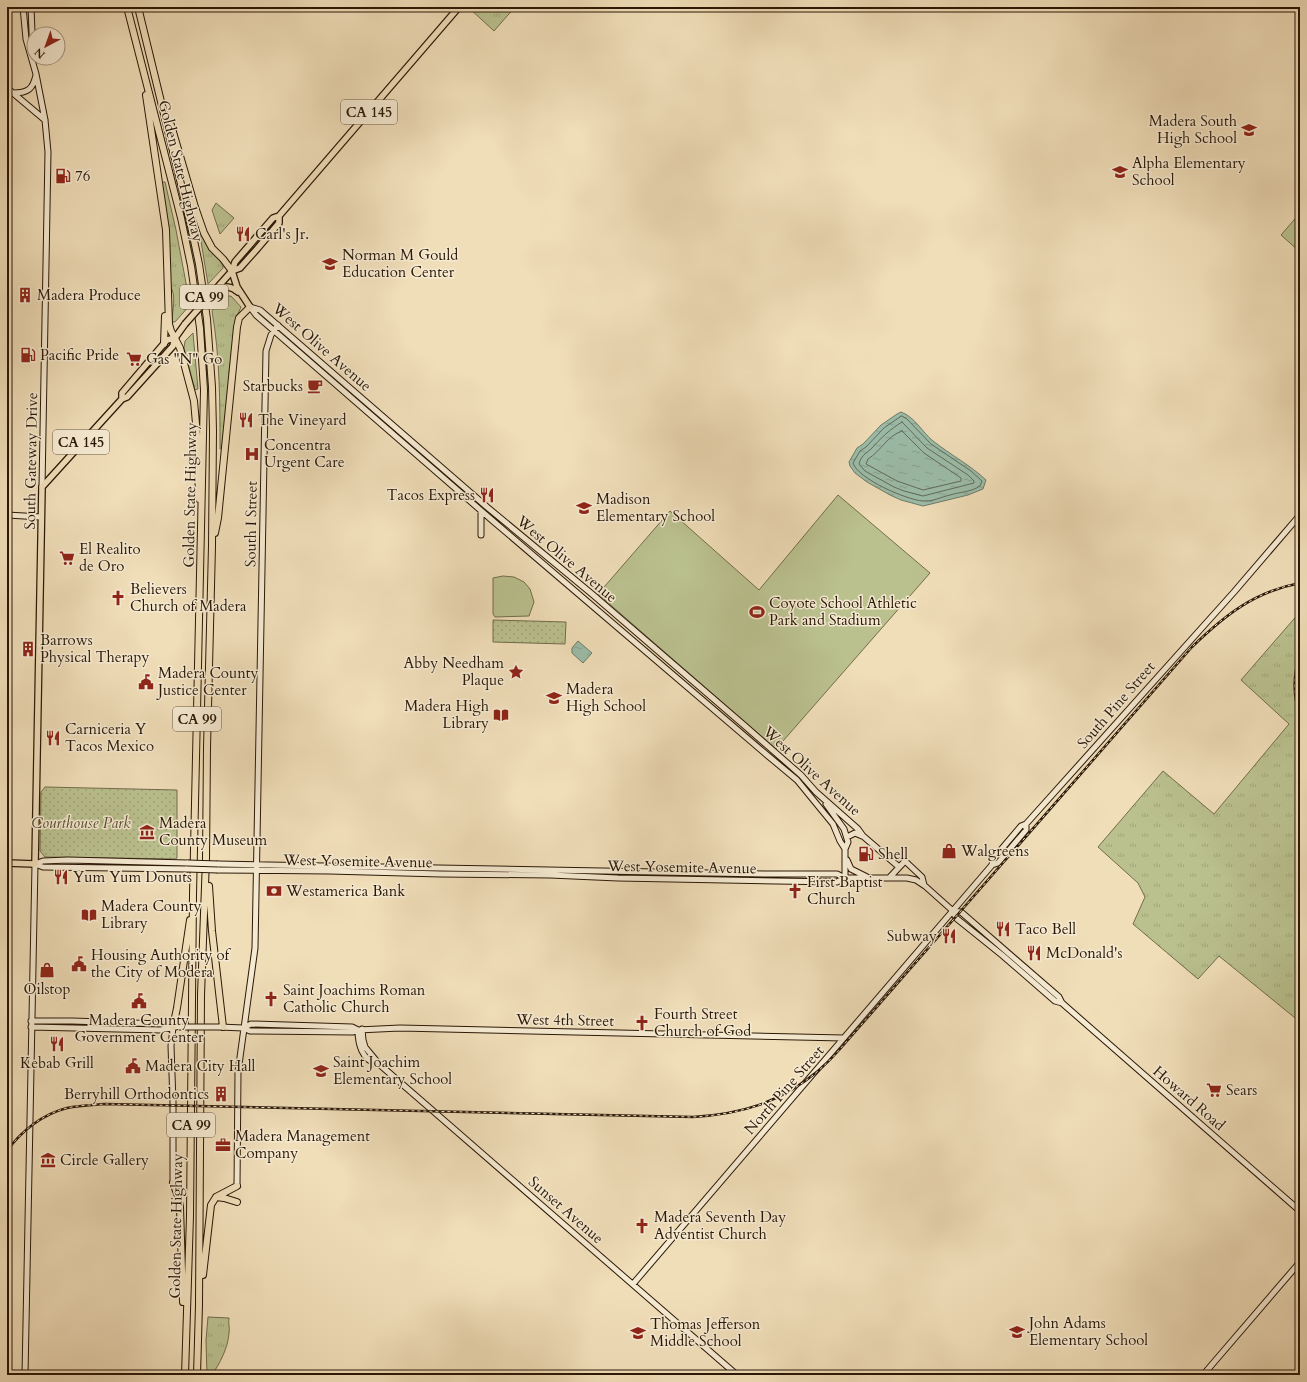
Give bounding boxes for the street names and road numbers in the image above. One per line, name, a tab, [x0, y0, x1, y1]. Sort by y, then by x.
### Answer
street label: Golden State Highway	[154, 98, 208, 244]
road number: CA 145	[341, 100, 397, 124]
road number: CA 99	[180, 285, 228, 309]
street label: West Olive Avenue	[267, 298, 376, 396]
street label: South Gateway Drive	[20, 392, 42, 530]
street label: Golden State Highway	[179, 422, 201, 568]
road number: CA 145	[53, 430, 109, 454]
street label: South I Street	[240, 481, 262, 567]
street label: West Olive Avenue	[512, 510, 622, 607]
street label: South Pine Street	[1073, 657, 1160, 753]
road number: CA 99	[173, 707, 221, 731]
street label: West Olive Avenue	[758, 721, 865, 820]
street label: West Yosemite Avenue	[282, 850, 433, 872]
street label: West Yosemite Avenue	[606, 856, 757, 878]
street label: West 4th Street	[515, 1009, 614, 1031]
street label: North Pine Street	[740, 1041, 828, 1139]
street label: Howard Road	[1149, 1061, 1229, 1135]
road number: CA 99	[167, 1113, 215, 1137]
street label: Golden State Highway	[165, 1153, 187, 1299]
street label: Sunset Avenue	[524, 1172, 608, 1248]

